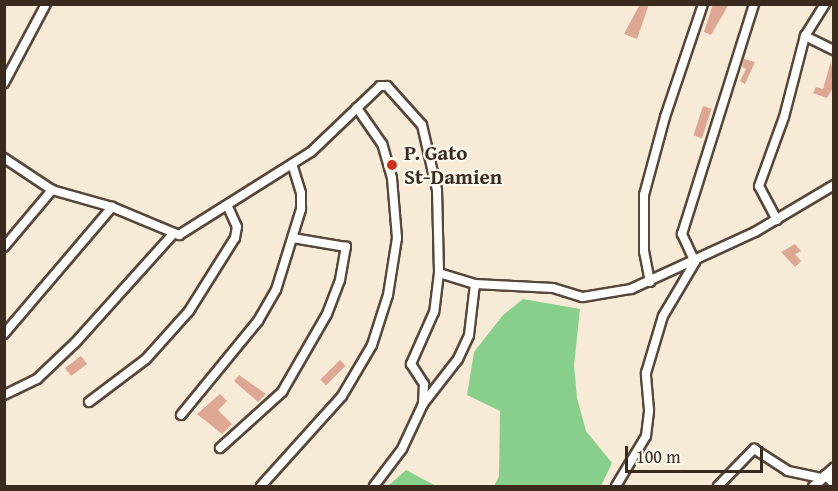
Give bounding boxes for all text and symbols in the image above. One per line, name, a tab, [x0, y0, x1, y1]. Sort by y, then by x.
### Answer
place label: P. Gato St-Damien	[404, 140, 502, 190]
marker: P. Gato St-Damien	[385, 158, 399, 172]
scale bar	[628, 434, 766, 472]
text: 100 m	[636, 443, 681, 470]

